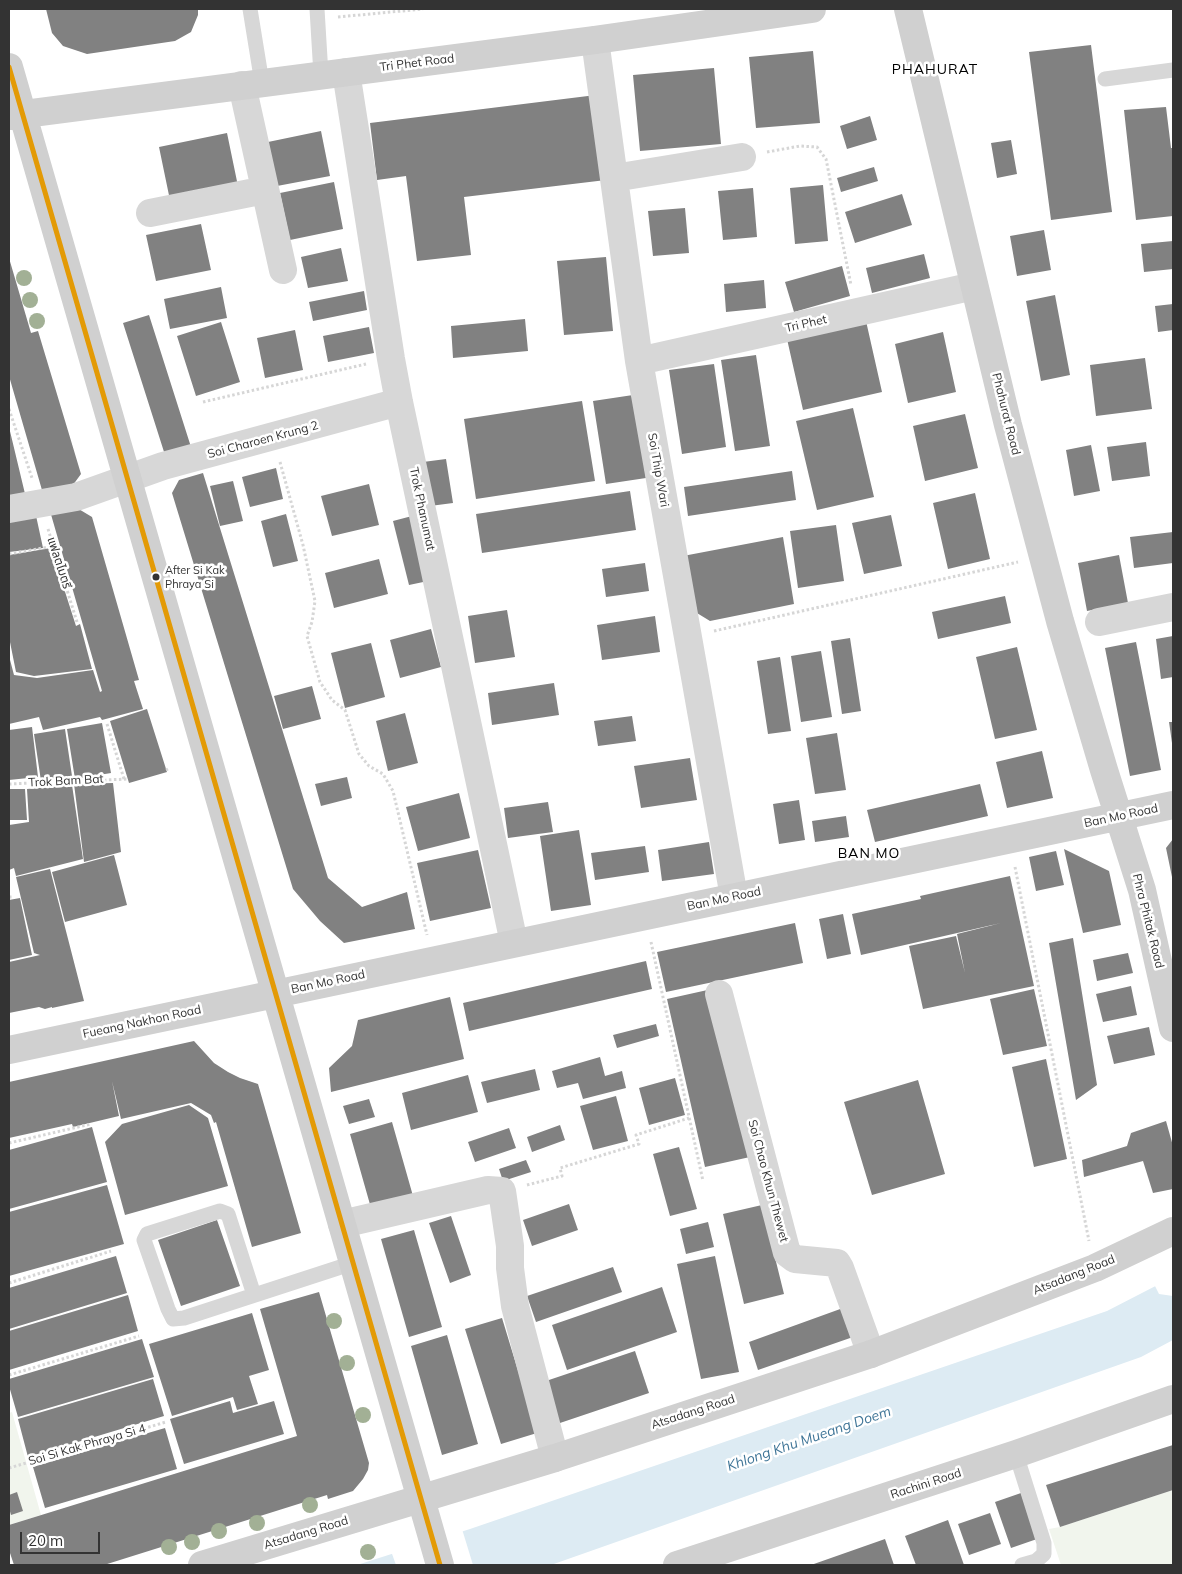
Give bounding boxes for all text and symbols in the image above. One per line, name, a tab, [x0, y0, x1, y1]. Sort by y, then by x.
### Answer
street label: Tri Phet Road	[379, 51, 455, 75]
district label: PHAHURAT	[891, 62, 979, 78]
street label: Tri Phet	[784, 312, 828, 336]
street label: Phahurat Road	[989, 371, 1023, 457]
street label: Soi Charoen Krung 2	[206, 418, 320, 462]
street label: Soi Thip Wari	[644, 432, 672, 508]
street label: Trok Phanumat	[406, 466, 438, 552]
street label: แฟลตไมตรี	[44, 535, 74, 591]
place label: After Si Kak Phraya Si	[165, 564, 225, 590]
marker: After Si Kak Phraya Si	[151, 572, 161, 582]
street label: Trok Bam Bat	[28, 772, 104, 790]
street label: Ban Mo Road	[1083, 801, 1159, 831]
district label: BAN MO	[837, 846, 901, 862]
street label: Phra Phitak Road	[1129, 872, 1167, 970]
street label: Ban Mo Road	[686, 884, 762, 914]
street label: Ban Mo Road	[290, 967, 366, 997]
street label: Fueang Nakhon Road	[82, 1002, 202, 1042]
street label: Soi Chao Khun Thewet	[745, 1118, 791, 1244]
street label: Atsadang Road	[1031, 1252, 1117, 1298]
street label: Atsadang Road	[649, 1392, 737, 1432]
water label: Khlong Khu Mueang Doem	[725, 1403, 893, 1475]
street label: Soi Si Kak Phraya Si 4	[27, 1421, 147, 1469]
street label: Rachini Road	[889, 1466, 963, 1502]
street label: Atsadang Road	[262, 1513, 350, 1553]
scale bar	[22, 1522, 102, 1554]
text: 20 m	[28, 1531, 63, 1550]

